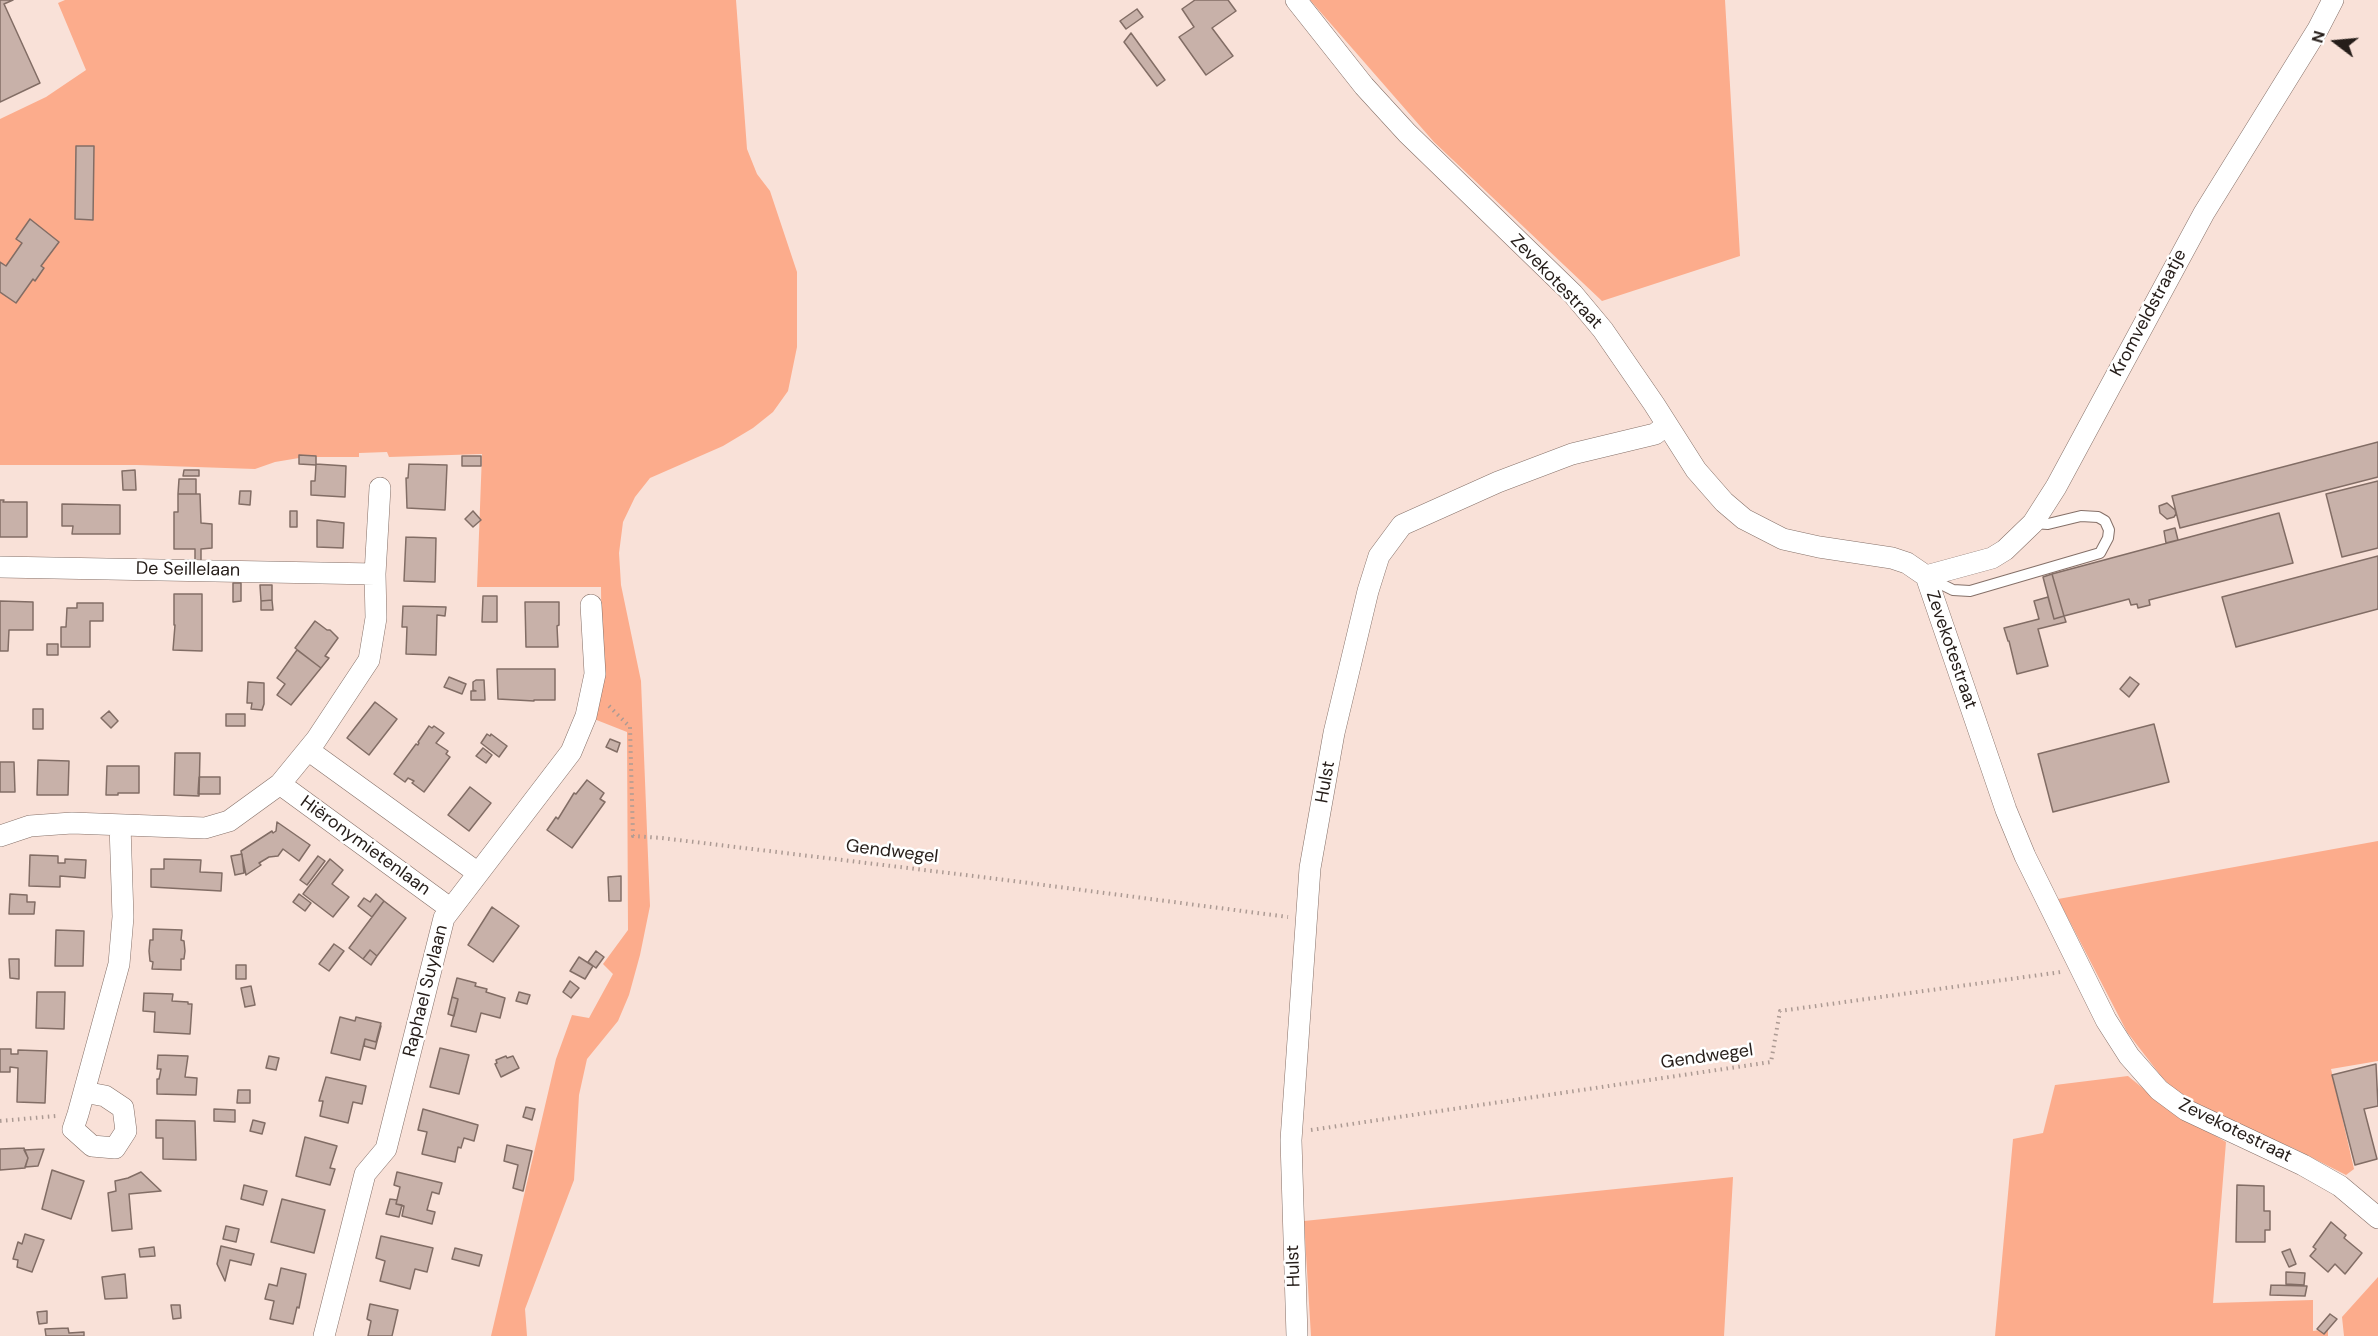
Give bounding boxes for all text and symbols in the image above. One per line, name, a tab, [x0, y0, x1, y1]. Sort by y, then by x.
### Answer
north arrow	[2306, 12, 2366, 72]
text: N	[2307, 28, 2330, 45]
street label: Zevekotestraat	[1505, 230, 1607, 334]
street label: Kromveldstraatje	[2106, 246, 2192, 380]
street label: De Seillelaan	[136, 558, 240, 582]
street label: Zevekotestraat	[1921, 588, 1981, 712]
street label: Hulst	[1312, 759, 1340, 805]
street label: Hiëronymietenlaan	[296, 792, 434, 900]
street label: Gendwegel	[845, 836, 939, 868]
street label: Raphael Suylaan	[399, 923, 453, 1059]
street label: Gendwegel	[1659, 1040, 1755, 1074]
street label: Zevekotestraat	[2175, 1094, 2295, 1168]
street label: Hulst	[1282, 1244, 1306, 1288]

